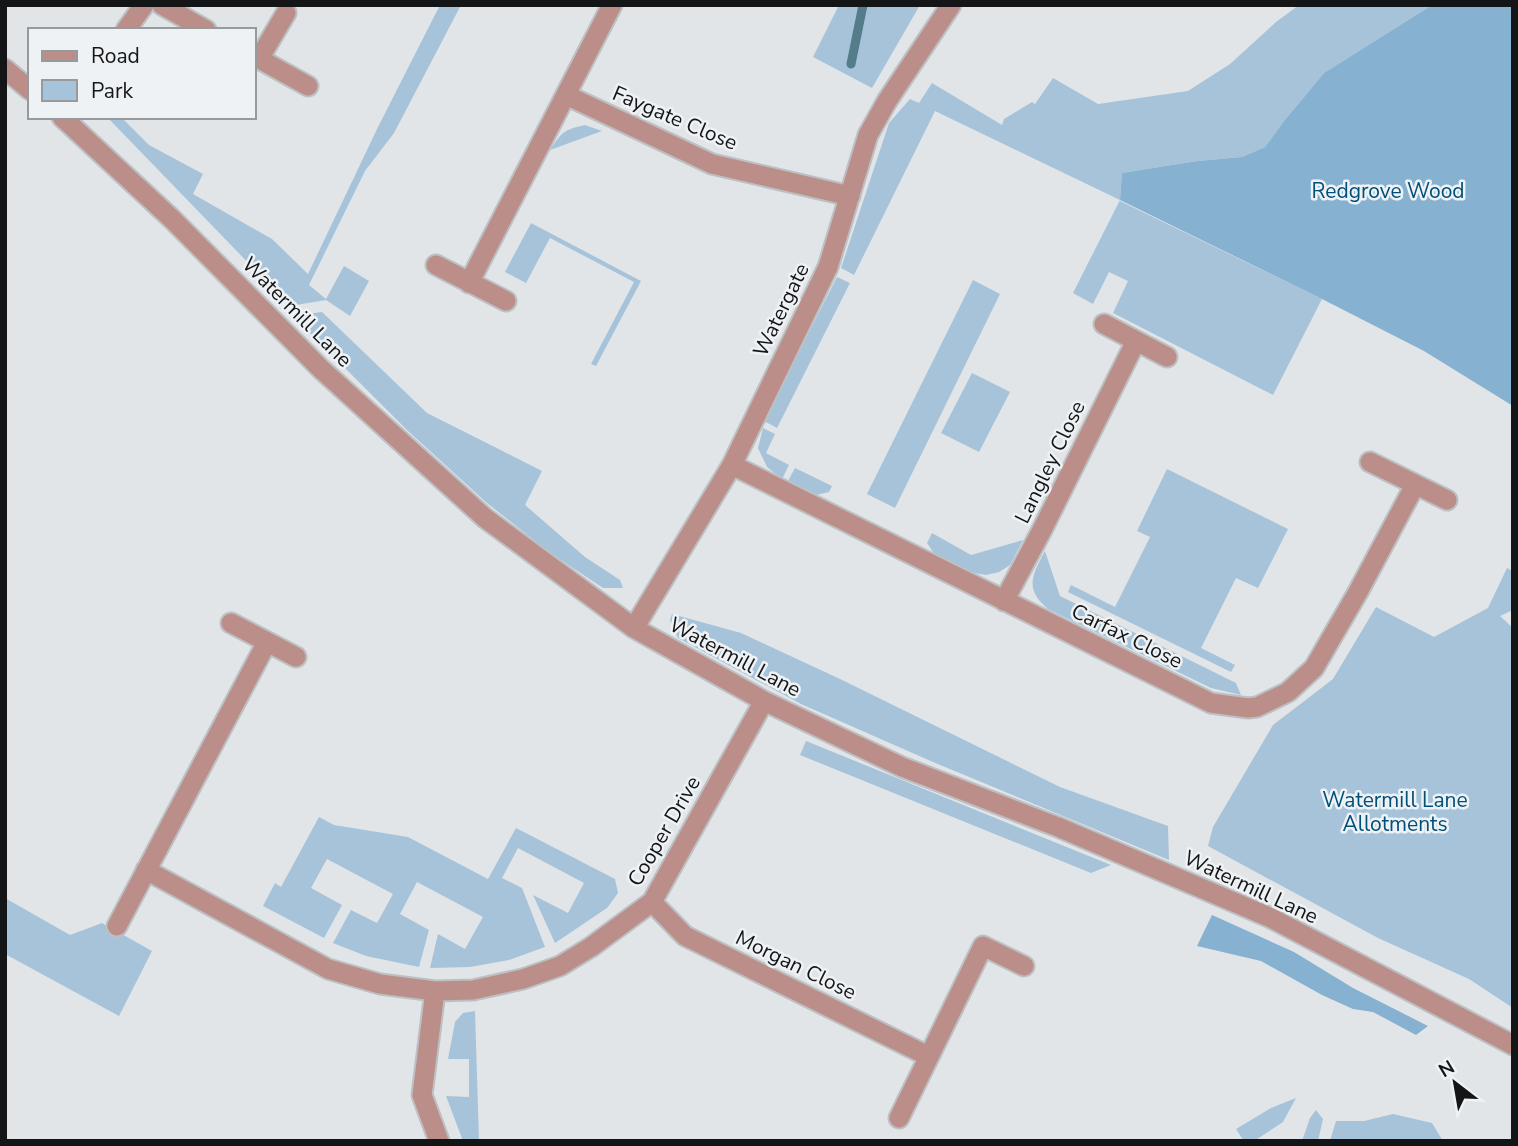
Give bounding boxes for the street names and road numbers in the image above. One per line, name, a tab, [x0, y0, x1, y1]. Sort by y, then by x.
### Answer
street label: Faygate Close	[608, 79, 742, 157]
street label: Watermill Lane	[236, 251, 358, 373]
street label: Watergate	[746, 259, 816, 361]
street label: Langley Close	[1008, 396, 1092, 528]
street label: Carfax Close	[1067, 597, 1187, 675]
street label: Watermill Lane	[664, 611, 806, 703]
street label: Cooper Drive	[621, 771, 707, 891]
street label: Watermill Lane	[1179, 844, 1323, 930]
street label: Morgan Close	[731, 924, 861, 1006]

